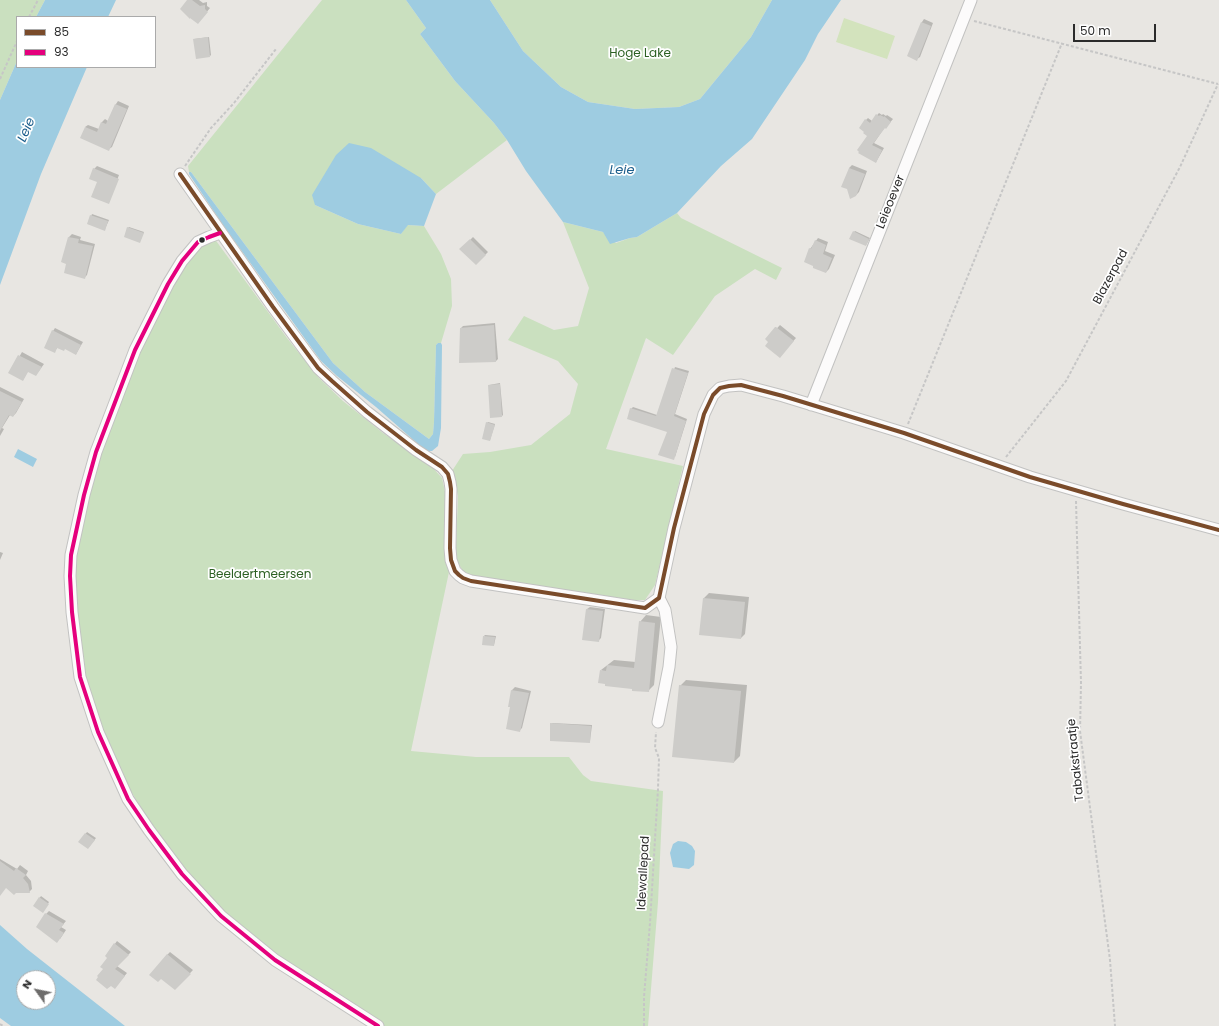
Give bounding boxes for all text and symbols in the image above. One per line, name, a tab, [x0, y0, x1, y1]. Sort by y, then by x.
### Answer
legend	[16, 16, 156, 68]
scale bar	[1075, 16, 1158, 42]
text: 50 m	[1080, 22, 1111, 39]
text: 85	[54, 23, 69, 40]
text: 93	[54, 43, 69, 60]
park label: Hoge Lake	[609, 47, 671, 61]
water label: Leie	[15, 115, 39, 145]
water label: Leie	[610, 163, 634, 179]
street label: Leieoever	[874, 173, 908, 231]
unlabelled marker	[197, 235, 207, 245]
street label: Blazerpad	[1091, 247, 1131, 307]
park label: Beelaertmeersen	[209, 568, 311, 582]
street label: Tabakstraatje	[1064, 718, 1088, 802]
street label: Idewallepad	[635, 836, 653, 910]
north arrow	[16, 970, 56, 1010]
text: N	[18, 976, 36, 992]

